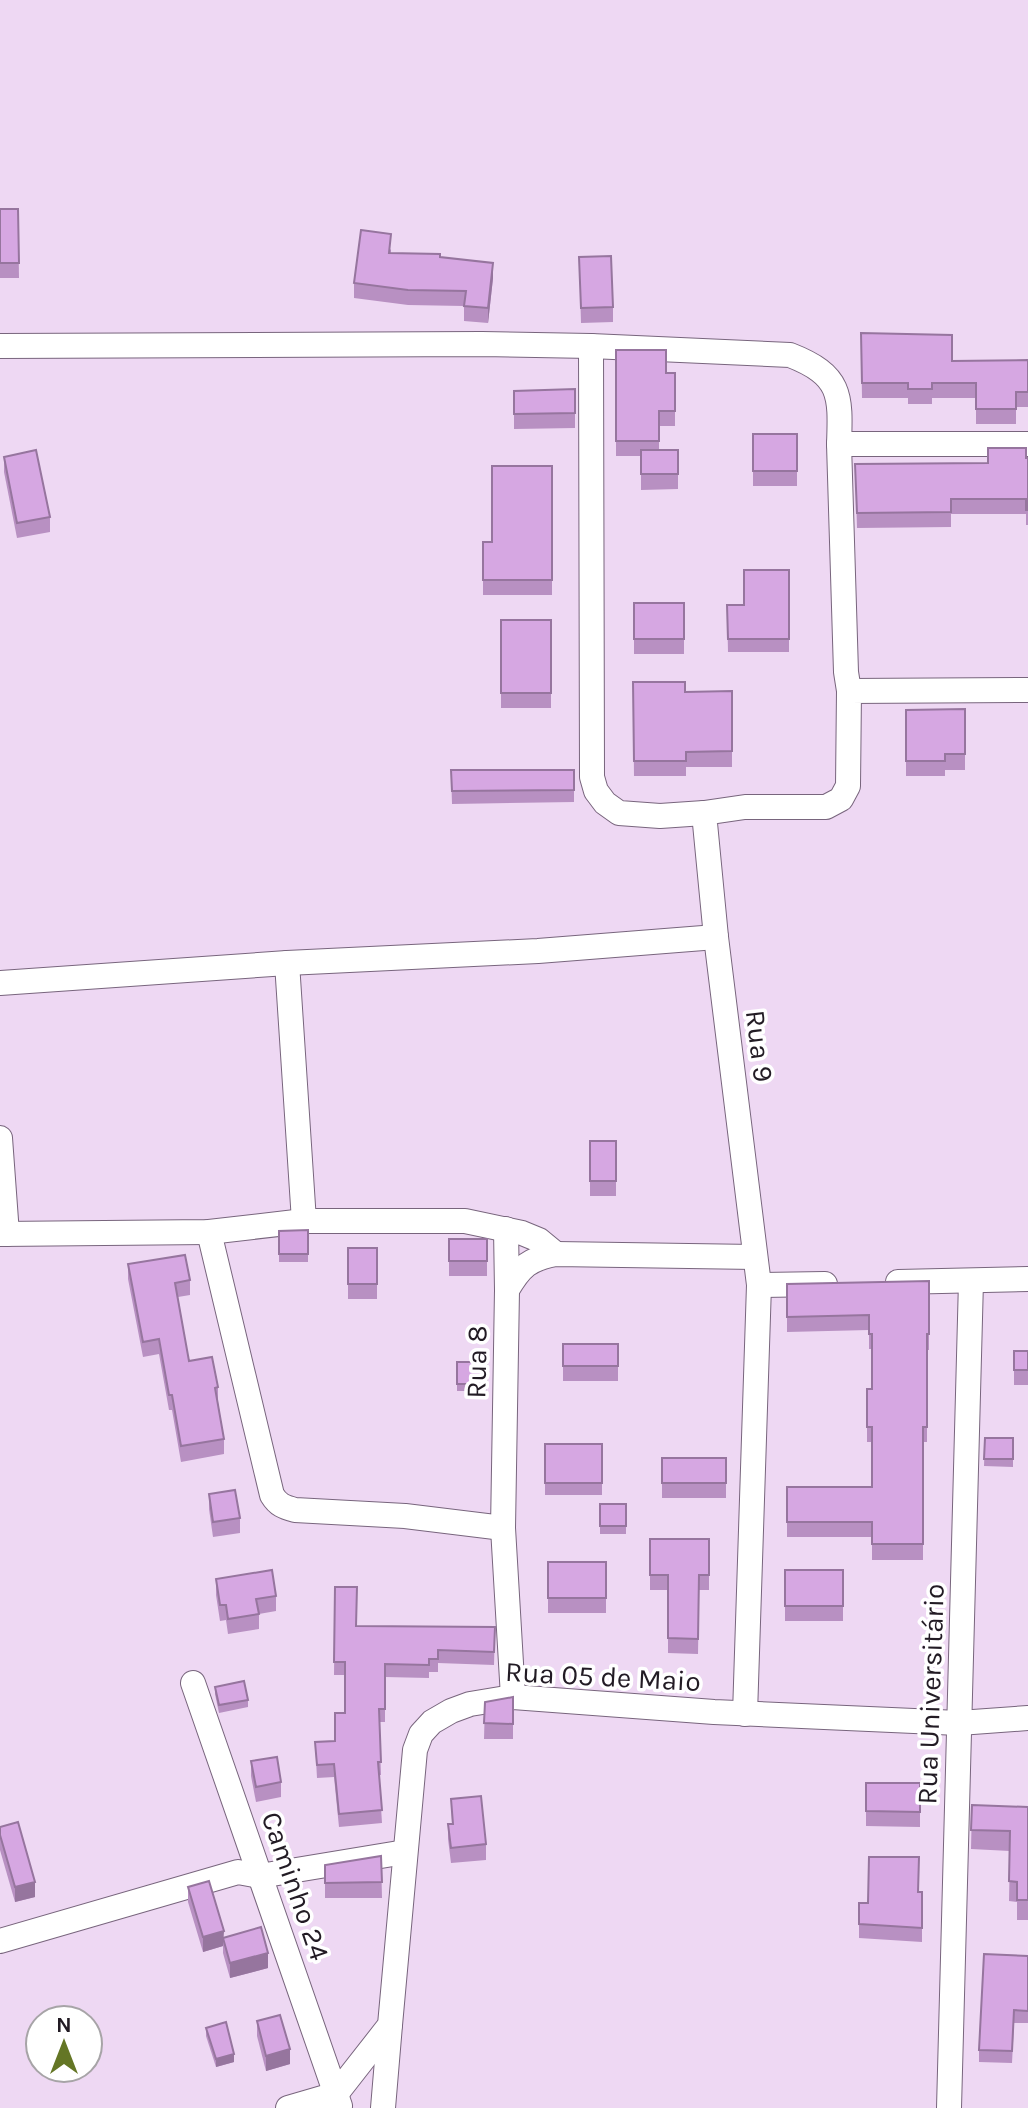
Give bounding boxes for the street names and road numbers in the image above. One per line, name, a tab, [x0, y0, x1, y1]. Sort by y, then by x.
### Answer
street label: Rua 9	[739, 1008, 780, 1084]
street label: Rua 8	[459, 1325, 494, 1399]
street label: Rua Universitário	[910, 1583, 951, 1805]
street label: Rua 05 de Maio	[504, 1655, 702, 1698]
street label: Caminho 24	[255, 1808, 336, 1965]

